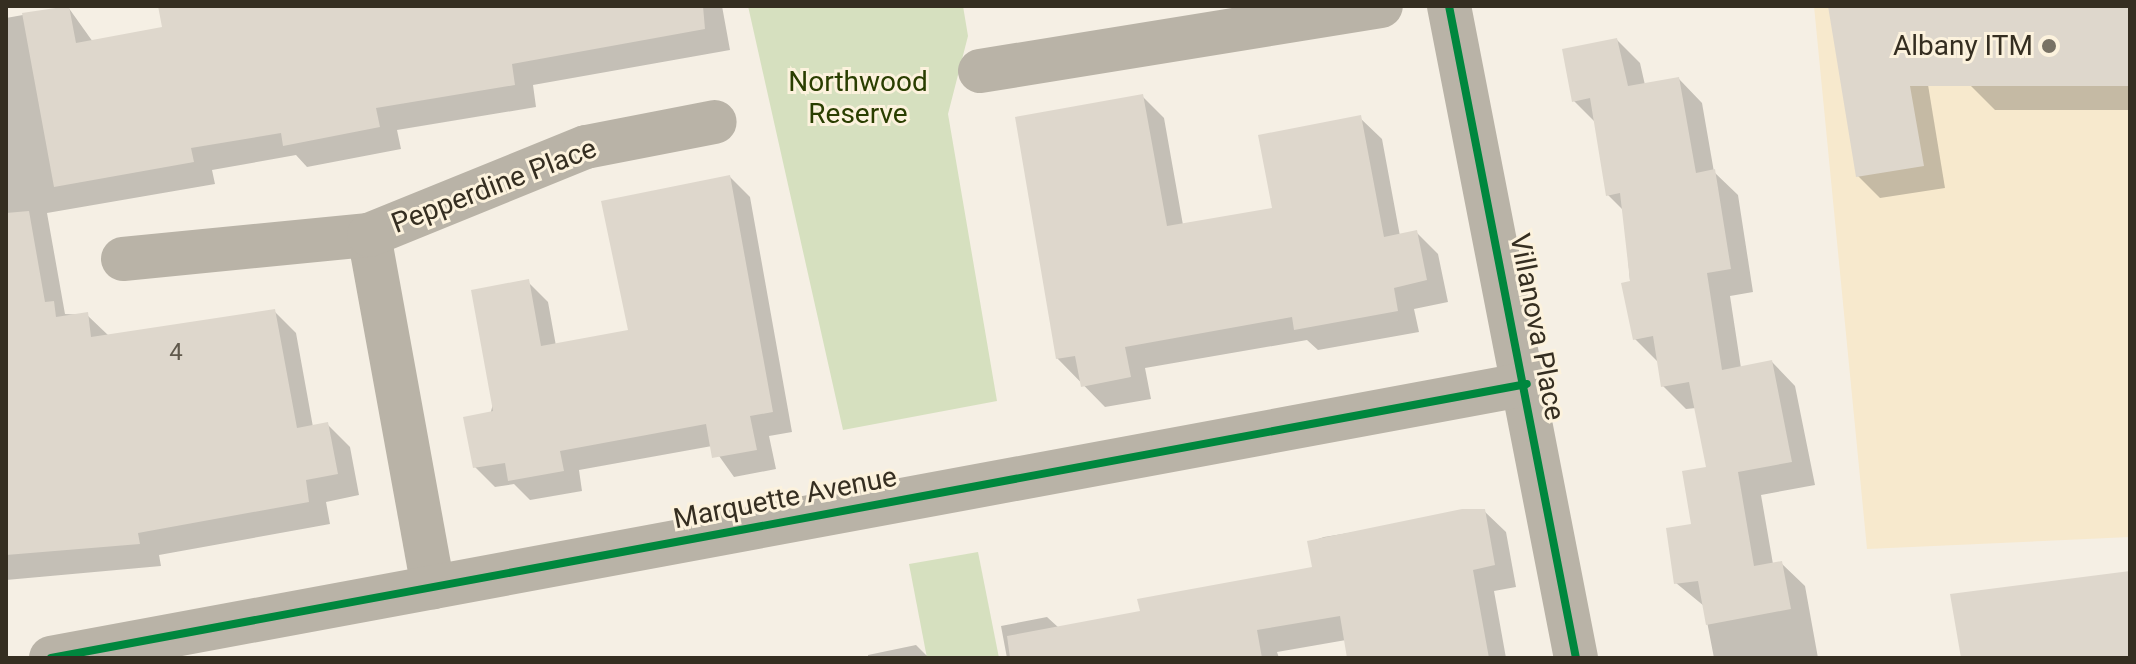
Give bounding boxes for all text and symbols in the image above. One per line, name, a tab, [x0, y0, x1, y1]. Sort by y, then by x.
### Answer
place label: Albany ITM	[1893, 29, 2033, 63]
marker: Albany ITM	[2040, 37, 2058, 55]
park label: Northwood Reserve	[788, 65, 928, 131]
street label: Pepperdine Place	[387, 131, 601, 241]
street label: Villanova Place	[1502, 231, 1572, 423]
house number: 4	[169, 339, 183, 367]
street label: Marquette Avenue	[670, 460, 900, 536]

